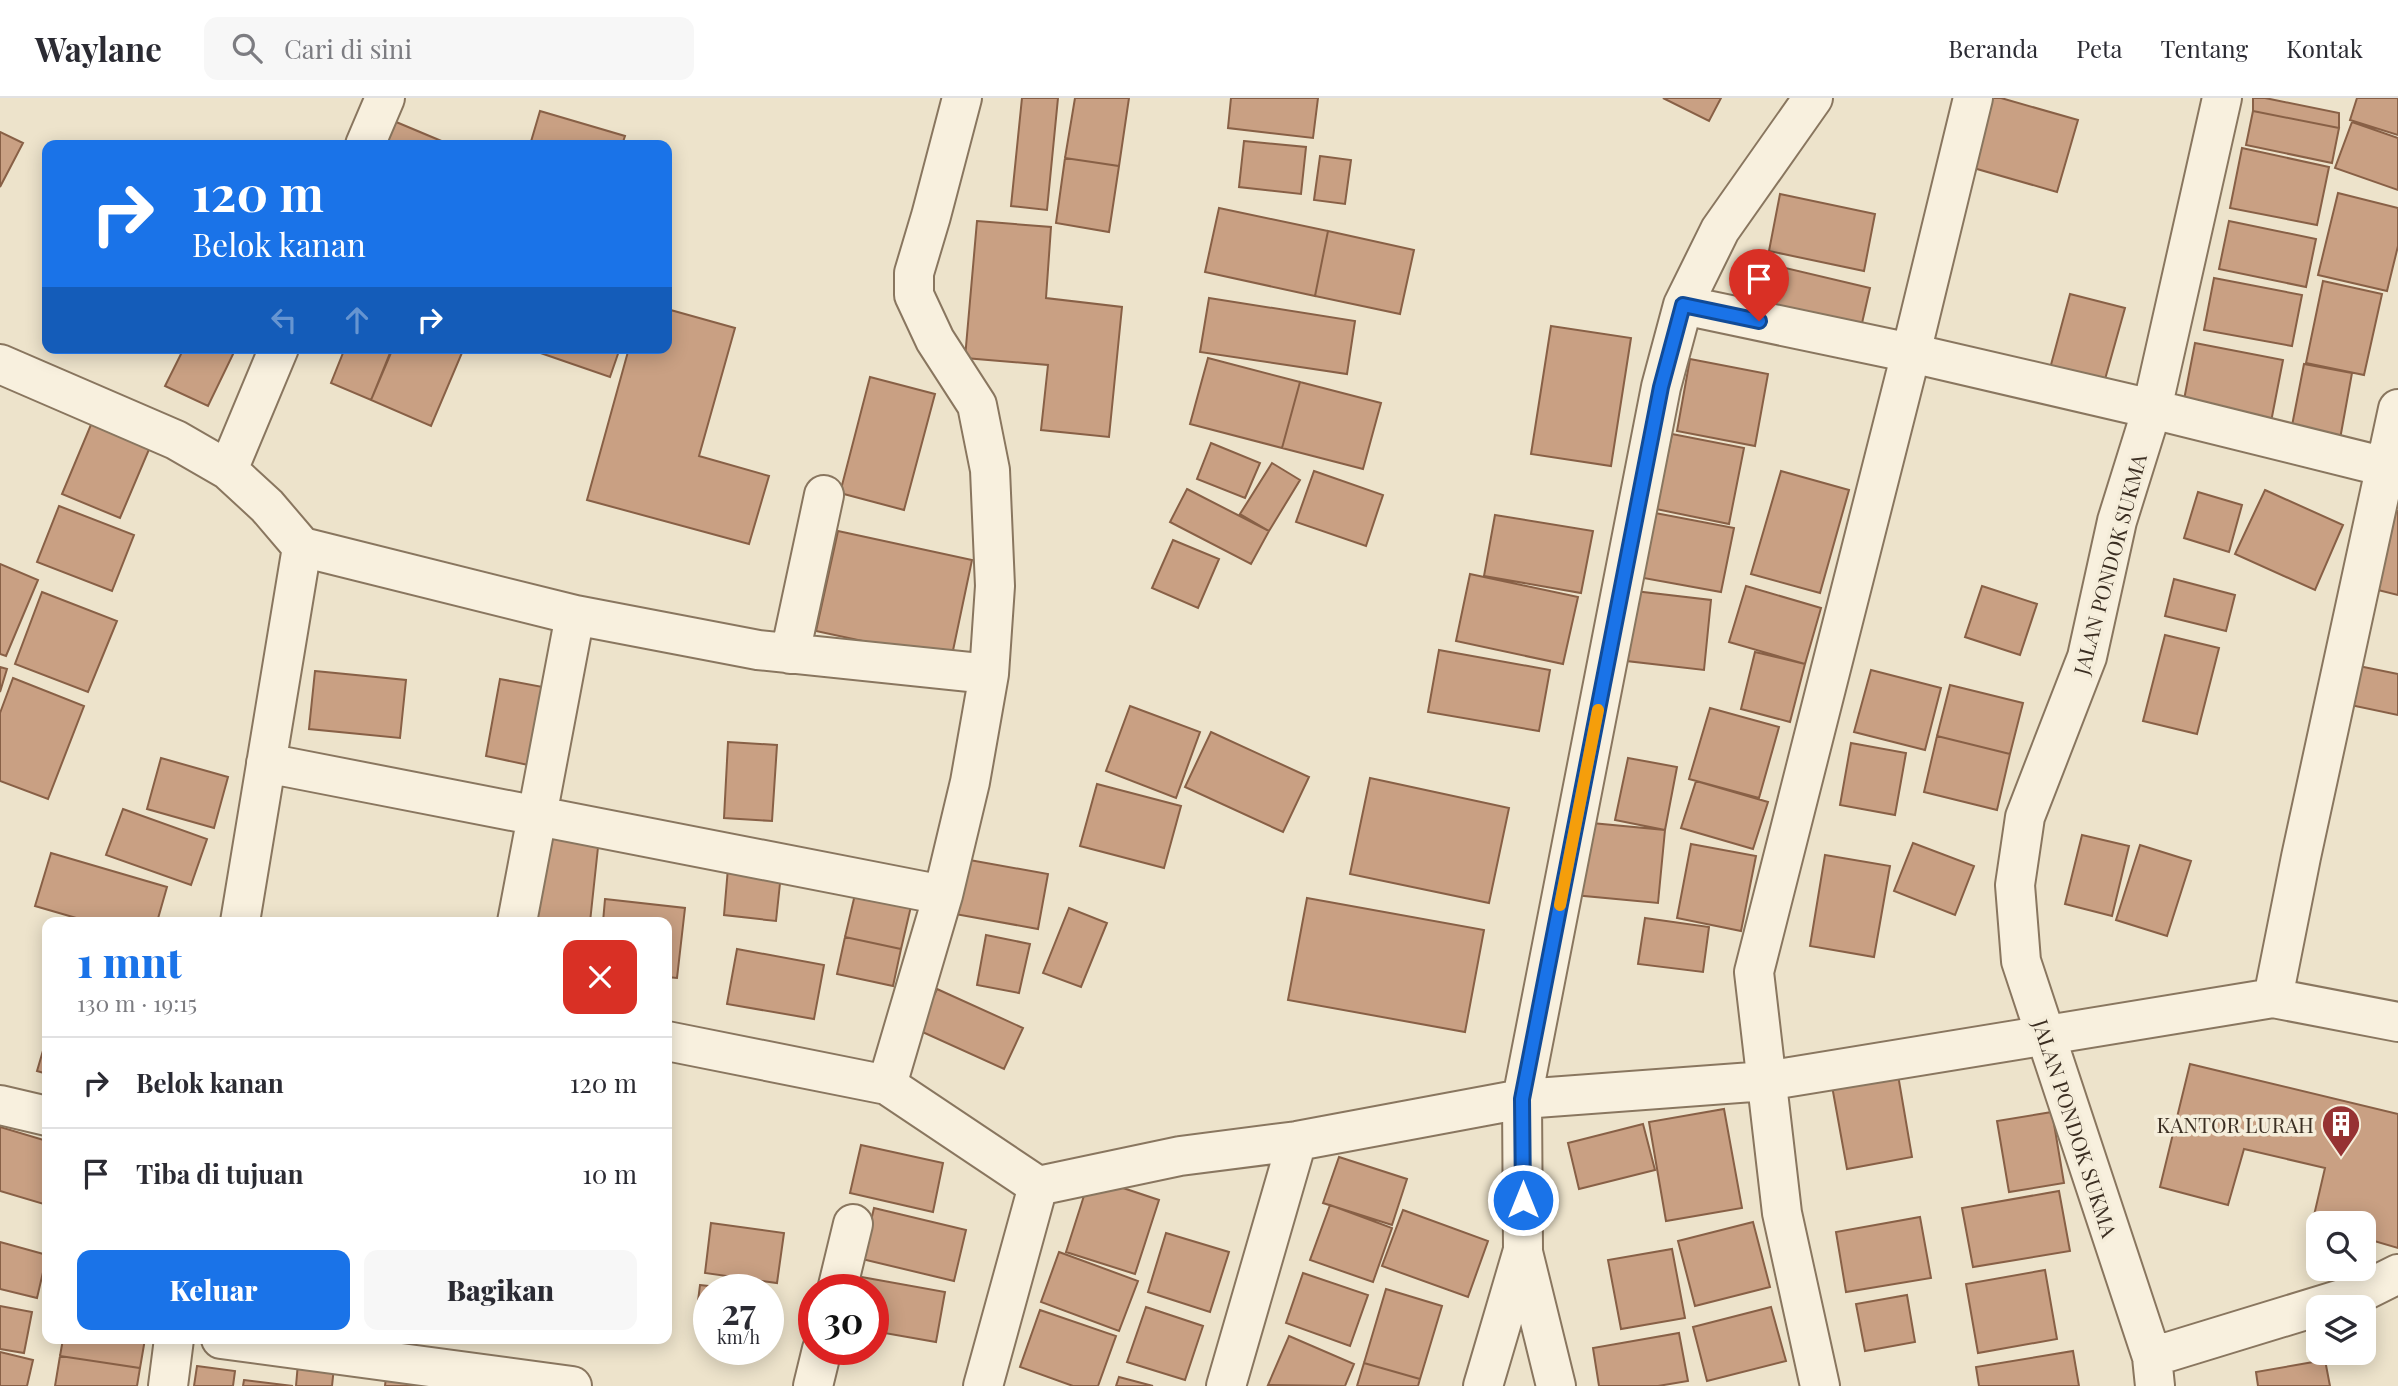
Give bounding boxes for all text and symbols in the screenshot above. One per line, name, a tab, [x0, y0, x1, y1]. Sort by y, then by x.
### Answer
search box	[204, 17, 694, 80]
text: Waylane	[35, 26, 162, 70]
icon: search	[228, 29, 266, 67]
text: Cari di sini	[284, 31, 412, 66]
text: Beranda	[1948, 32, 2038, 64]
text: Peta	[2076, 32, 2123, 64]
text: Tentang	[2161, 32, 2248, 64]
text: Kontak	[2286, 32, 2363, 64]
text: 120 m	[192, 159, 324, 224]
icon: right	[77, 168, 168, 259]
text: Belok kanan	[192, 222, 366, 265]
pin	[1729, 249, 1789, 321]
icon: arrive	[1740, 260, 1778, 298]
icon: left	[265, 301, 303, 339]
icon: ahead	[338, 301, 376, 339]
icon: right	[411, 301, 449, 339]
street label: JALAN PONDOK SUKMA	[2066, 450, 2152, 679]
text: 1 mnt	[77, 933, 182, 989]
button: close	[563, 940, 637, 1014]
text: 130 m · 19:15	[77, 987, 197, 1018]
street label: JALAN PONDOK SUKMA	[2027, 1014, 2125, 1241]
icon: right	[77, 1064, 115, 1102]
text: Belok kanan	[136, 1065, 284, 1100]
text: 120 m	[570, 1065, 637, 1100]
building icon: KANTOR LURAH	[2320, 1103, 2362, 1158]
place label: KANTOR LURAH	[2157, 1110, 2314, 1138]
icon: arrive	[77, 1155, 115, 1193]
text: Tiba di tujuan	[136, 1156, 304, 1191]
text: 10 m	[582, 1156, 637, 1191]
position arrow	[1486, 1163, 1560, 1237]
map controls	[2306, 1211, 2376, 1365]
button: search	[2306, 1211, 2376, 1281]
button: Keluar	[77, 1250, 350, 1330]
button: Bagikan	[364, 1250, 637, 1330]
speed limit sign: 30	[798, 1274, 889, 1365]
text: 27	[721, 1287, 756, 1334]
button: layers	[2306, 1295, 2376, 1365]
text: km/h	[717, 1325, 760, 1349]

